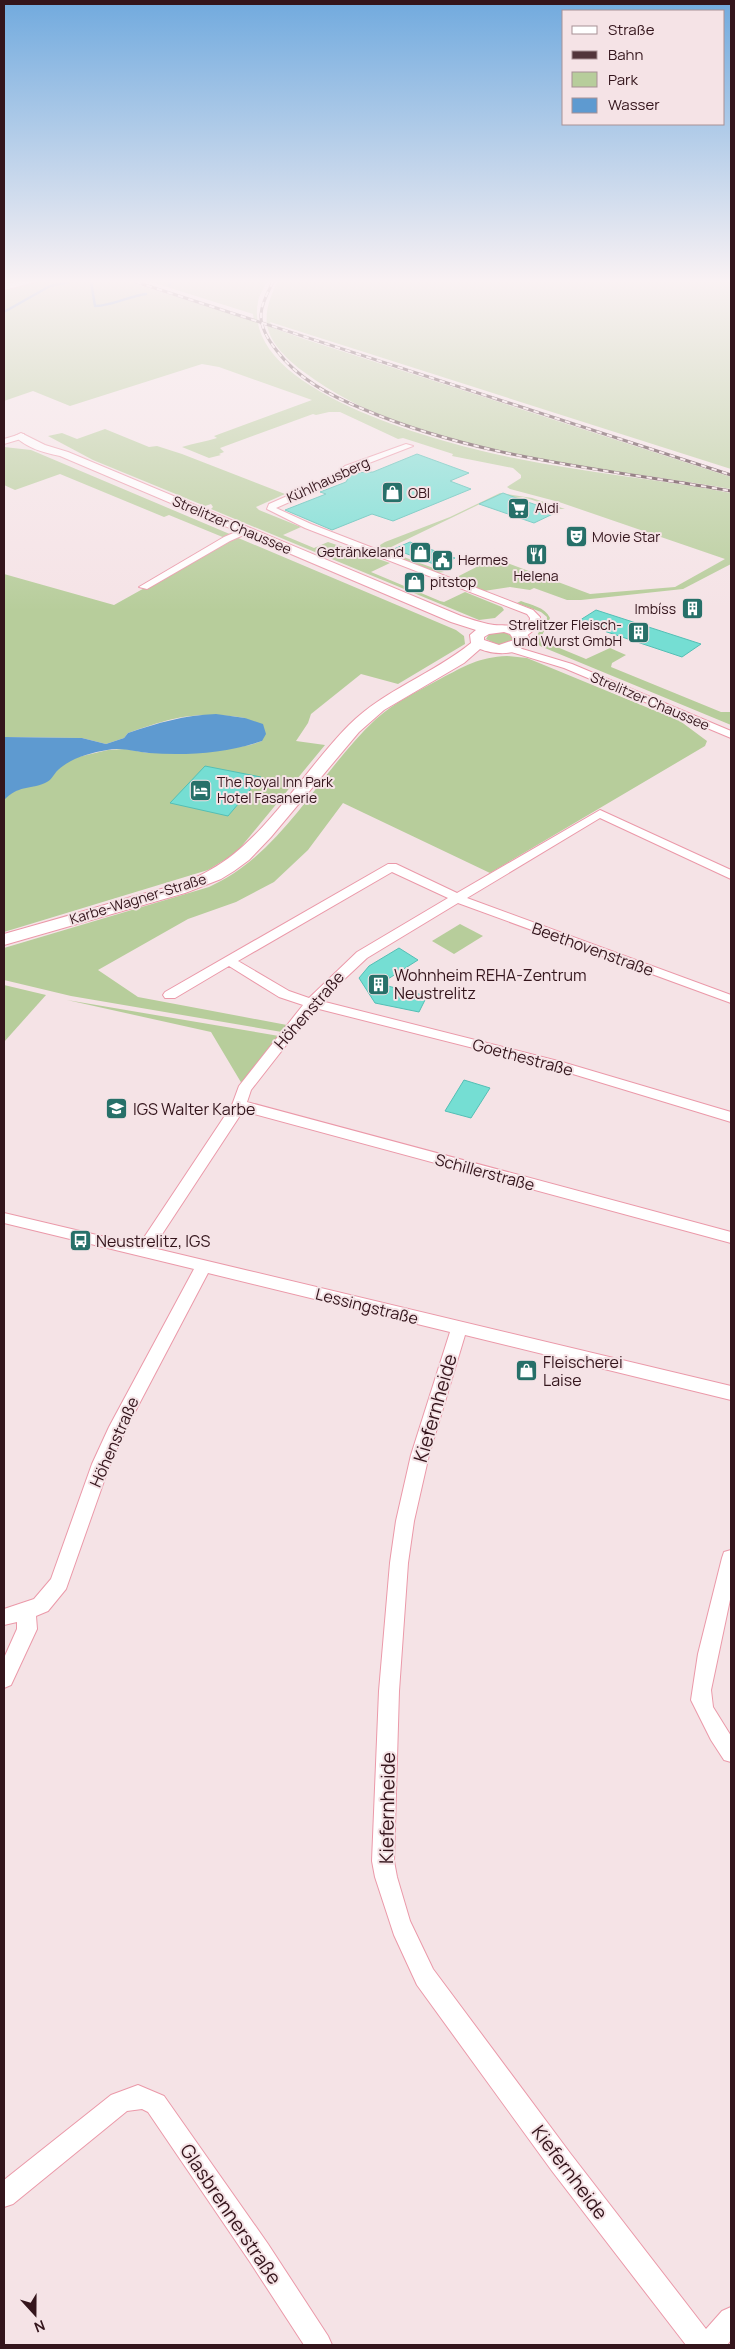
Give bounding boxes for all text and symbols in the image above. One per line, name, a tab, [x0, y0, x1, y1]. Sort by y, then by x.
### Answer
legend	[562, 10, 725, 125]
text: Straße	[608, 19, 655, 40]
text: Bahn	[608, 44, 643, 65]
text: Park	[608, 69, 638, 90]
text: Wasser	[608, 94, 660, 115]
street label: Kühlhausberg	[283, 452, 372, 507]
shop icon: OBI	[380, 481, 404, 505]
place label: OBI	[408, 483, 430, 502]
street label: Strelitzer Chaussee	[170, 491, 295, 558]
supermarket icon: Aldi	[507, 496, 531, 520]
place label: Aldi	[535, 498, 559, 517]
theatre icon: Movie Star	[564, 525, 588, 549]
place label: Movie Star	[592, 527, 660, 546]
shop icon: Getränkeland	[408, 540, 432, 564]
place label: Getränkeland	[317, 542, 404, 561]
restaurant icon: Helena	[524, 542, 548, 566]
public building icon: Hermes	[430, 548, 454, 572]
place label: Hermes	[458, 550, 508, 569]
place label: Helena	[513, 566, 559, 585]
shop icon: pitstop	[402, 570, 426, 594]
place label: pitstop	[430, 572, 476, 591]
building icon: Imbíss	[680, 597, 704, 621]
place label: Imbíss	[635, 599, 676, 618]
place label: Strelitzer Fleisch- und Wurst GmbH	[509, 615, 622, 650]
building icon: Strelitzer Fleisch- und Wurst GmbH	[626, 621, 650, 645]
street label: Strelitzer Chaussee	[588, 667, 713, 734]
place label: The Royal Inn Park Hotel Fasanerie	[217, 772, 334, 807]
hotel icon: The Royal Inn Park Hotel Fasanerie	[189, 778, 213, 802]
street label: Karbe-Wagner-Straße	[67, 869, 209, 928]
street label: Beethovenstraße	[529, 917, 657, 981]
place label: Wohnheim REHA-Zentrum Neustrelitz	[394, 964, 587, 1004]
street label: Höhenstraße	[269, 966, 349, 1054]
building icon: Wohnheim REHA-Zentrum Neustrelitz	[366, 972, 390, 996]
street label: Goethestraße	[470, 1033, 576, 1081]
school or university icon: IGS Walter Karbe	[105, 1097, 129, 1121]
place label: IGS Walter Karbe	[133, 1098, 255, 1120]
street label: Schillerstraße	[433, 1148, 537, 1196]
bus stop icon: Neustrelitz, IGS	[68, 1229, 92, 1253]
place label: Neustrelitz, IGS	[96, 1230, 210, 1252]
street label: Lessingstraße	[313, 1283, 421, 1329]
street label: Kiefernheide	[407, 1351, 463, 1465]
place label: Fleischerei Laise	[543, 1351, 623, 1391]
shop icon: Fleischerei Laise	[515, 1359, 539, 1383]
street label: Höhenstraße	[84, 1393, 144, 1491]
street label: Kiefernheide	[373, 1752, 401, 1864]
street label: Kiefernheide	[526, 2120, 614, 2224]
street label: Glasbrennerstraße	[174, 2139, 288, 2289]
north arrow	[10, 2289, 60, 2339]
text: N	[32, 2316, 48, 2337]

